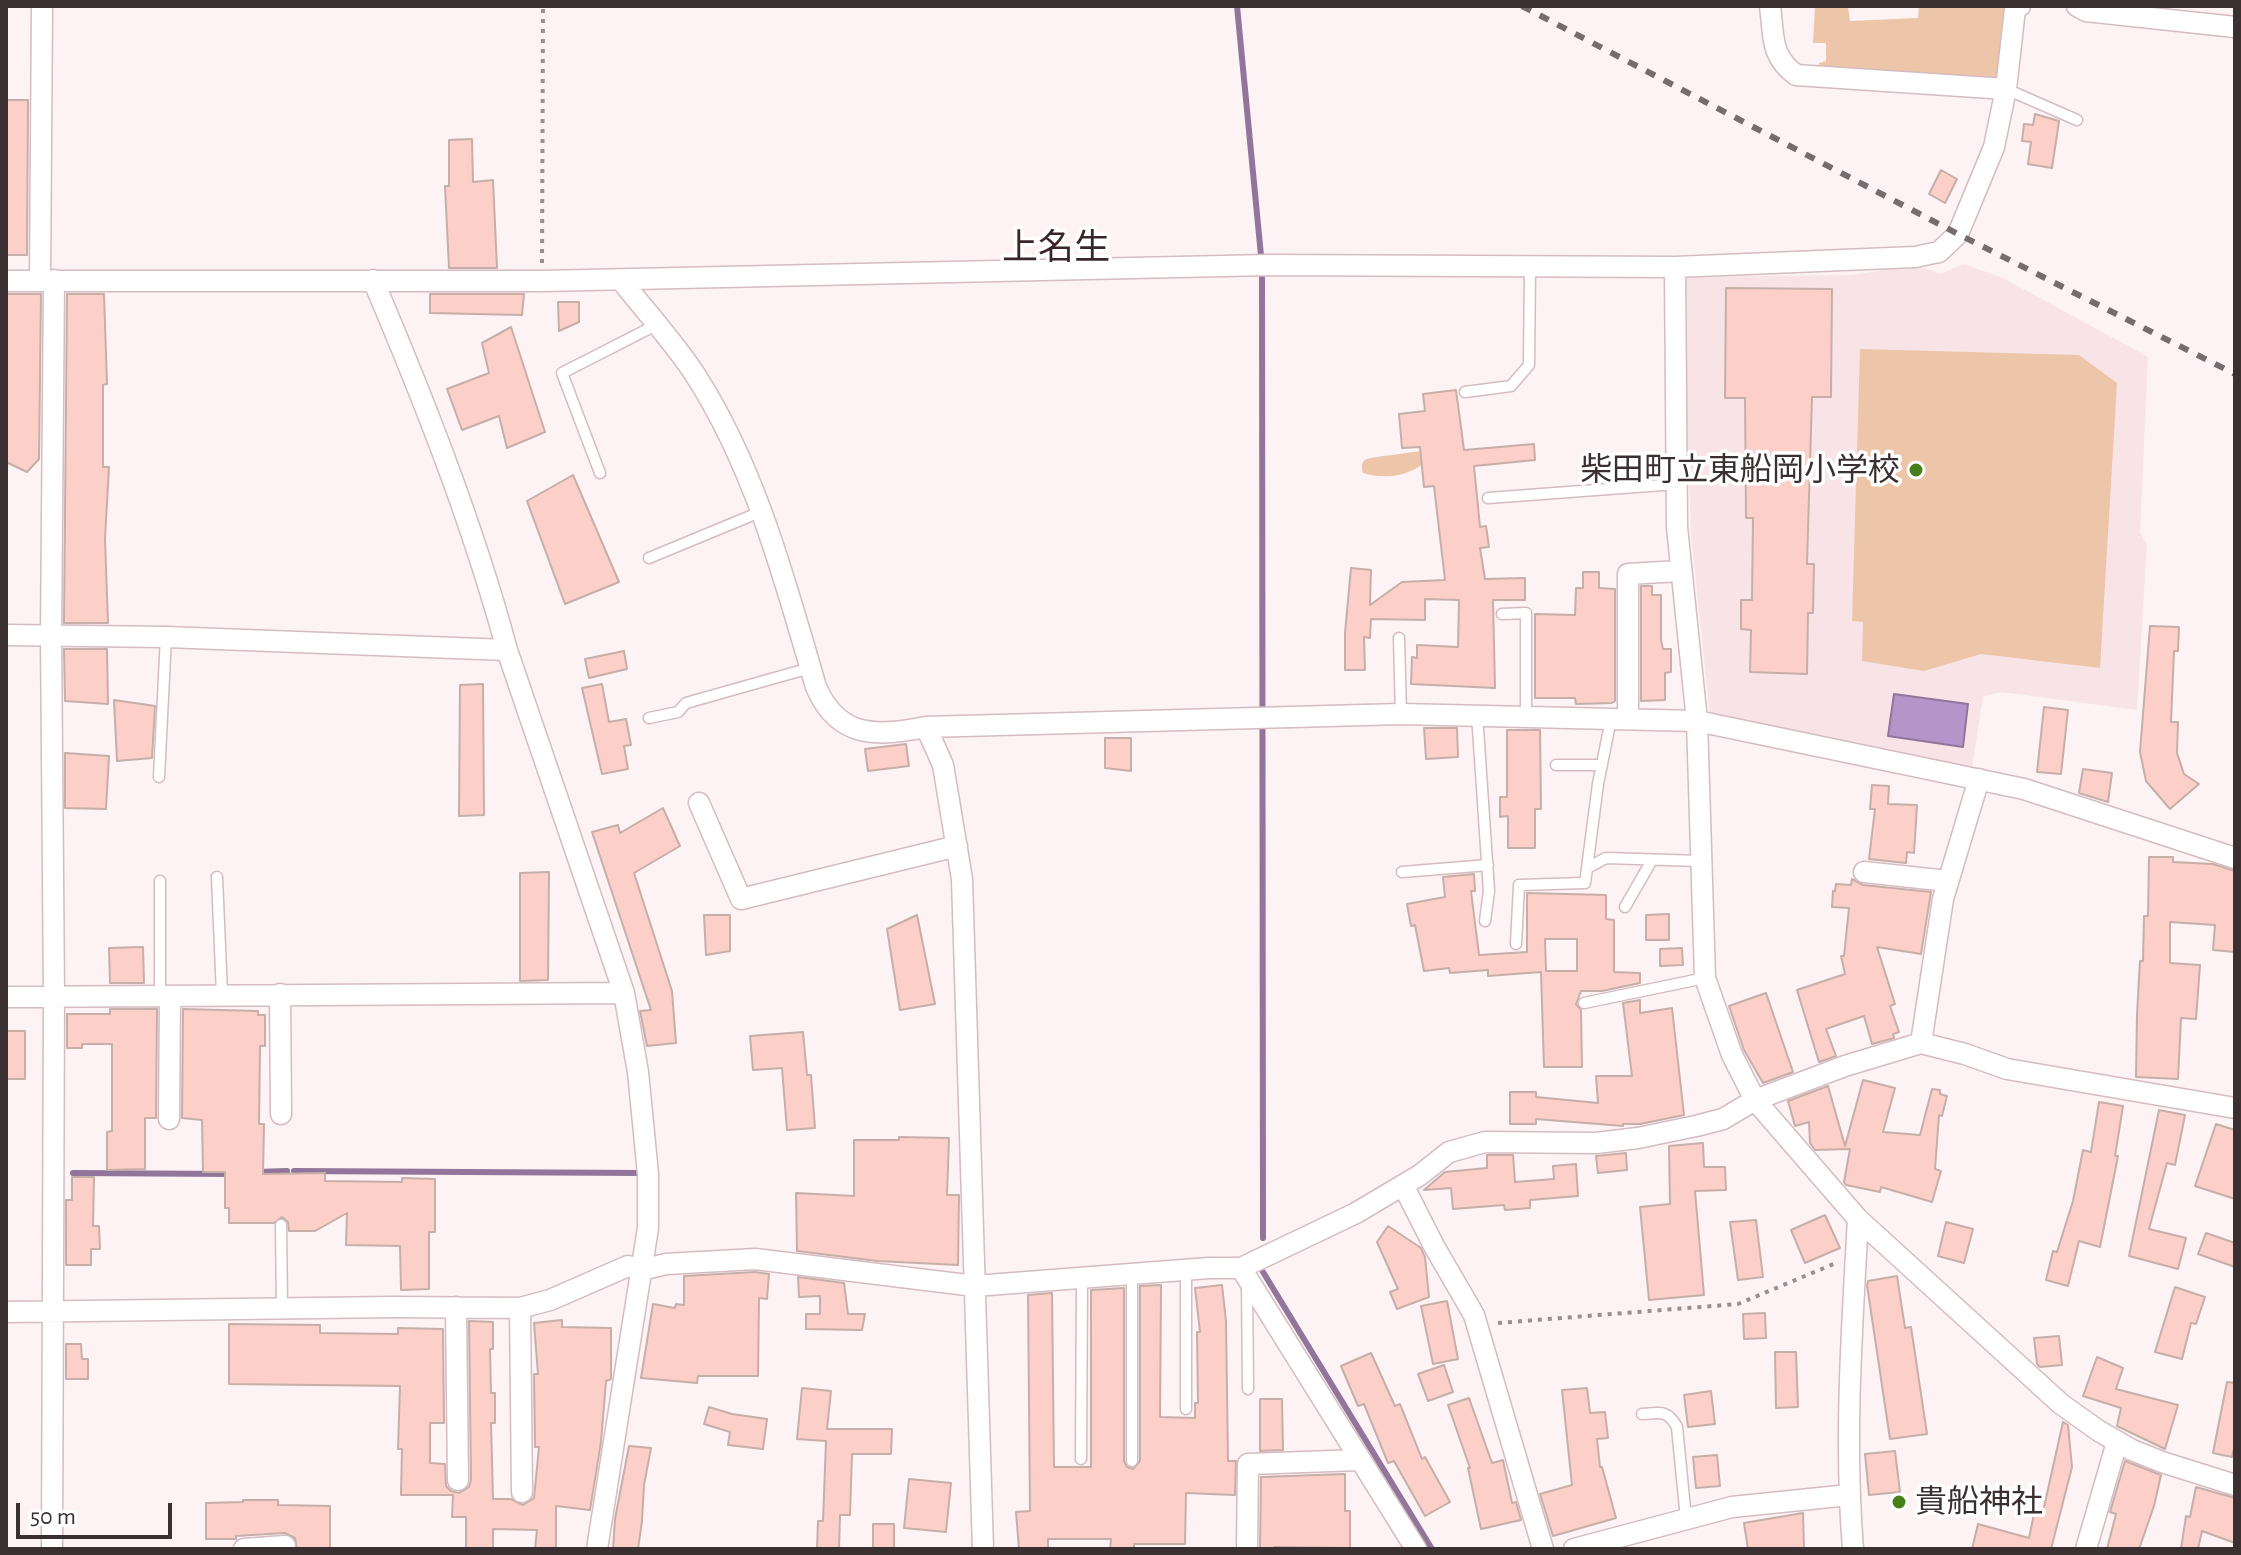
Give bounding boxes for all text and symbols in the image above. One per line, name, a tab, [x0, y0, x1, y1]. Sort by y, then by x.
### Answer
district label: 上名生	[1002, 226, 1110, 270]
place label: 柴田町立東船岡小学校	[1580, 451, 1900, 489]
marker: 柴田町立東船岡小学校	[1907, 461, 1925, 479]
place label: 貴船神社	[1915, 1483, 2043, 1521]
scale bar	[20, 1487, 176, 1537]
marker: 貴船神社	[1890, 1493, 1908, 1511]
text: 50 m	[30, 1505, 76, 1529]

